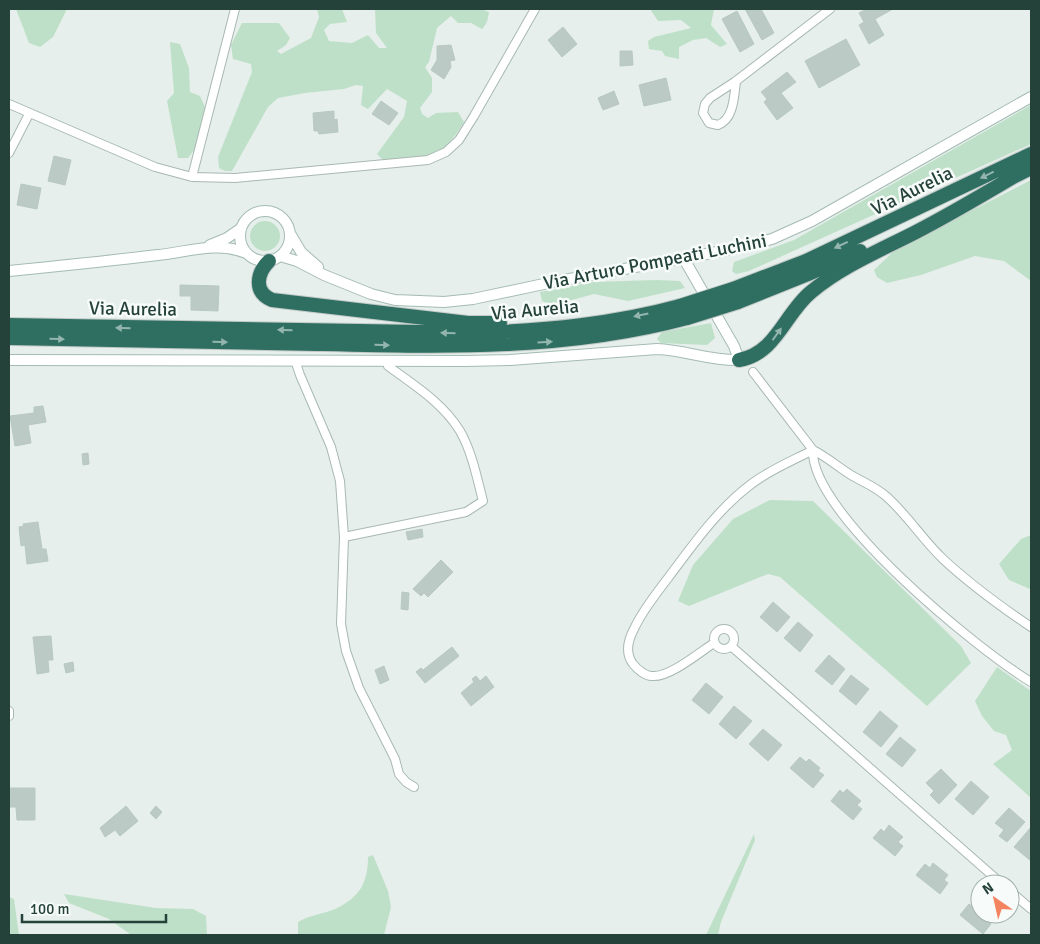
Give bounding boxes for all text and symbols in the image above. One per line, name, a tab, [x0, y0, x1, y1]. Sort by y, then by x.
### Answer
street label: Via Aurelia	[867, 161, 957, 221]
one-way arrow	[980, 171, 995, 179]
street label: Via Arturo Pompeati Luchini	[541, 229, 769, 295]
one-way arrow	[834, 241, 848, 249]
street label: Via Aurelia	[490, 294, 580, 326]
street label: Via Aurelia	[89, 296, 177, 322]
one-way arrow	[633, 311, 648, 319]
one-way arrow	[115, 324, 131, 332]
one-way arrow	[277, 326, 293, 334]
one-way arrow	[772, 328, 783, 341]
one-way arrow	[440, 329, 456, 337]
one-way arrow	[50, 335, 66, 343]
one-way arrow	[212, 338, 228, 346]
one-way arrow	[537, 338, 553, 346]
one-way arrow	[375, 341, 391, 349]
north arrow	[970, 874, 1020, 924]
text: N	[979, 879, 997, 898]
scale bar	[22, 892, 166, 924]
text: 100 m	[30, 900, 70, 918]

